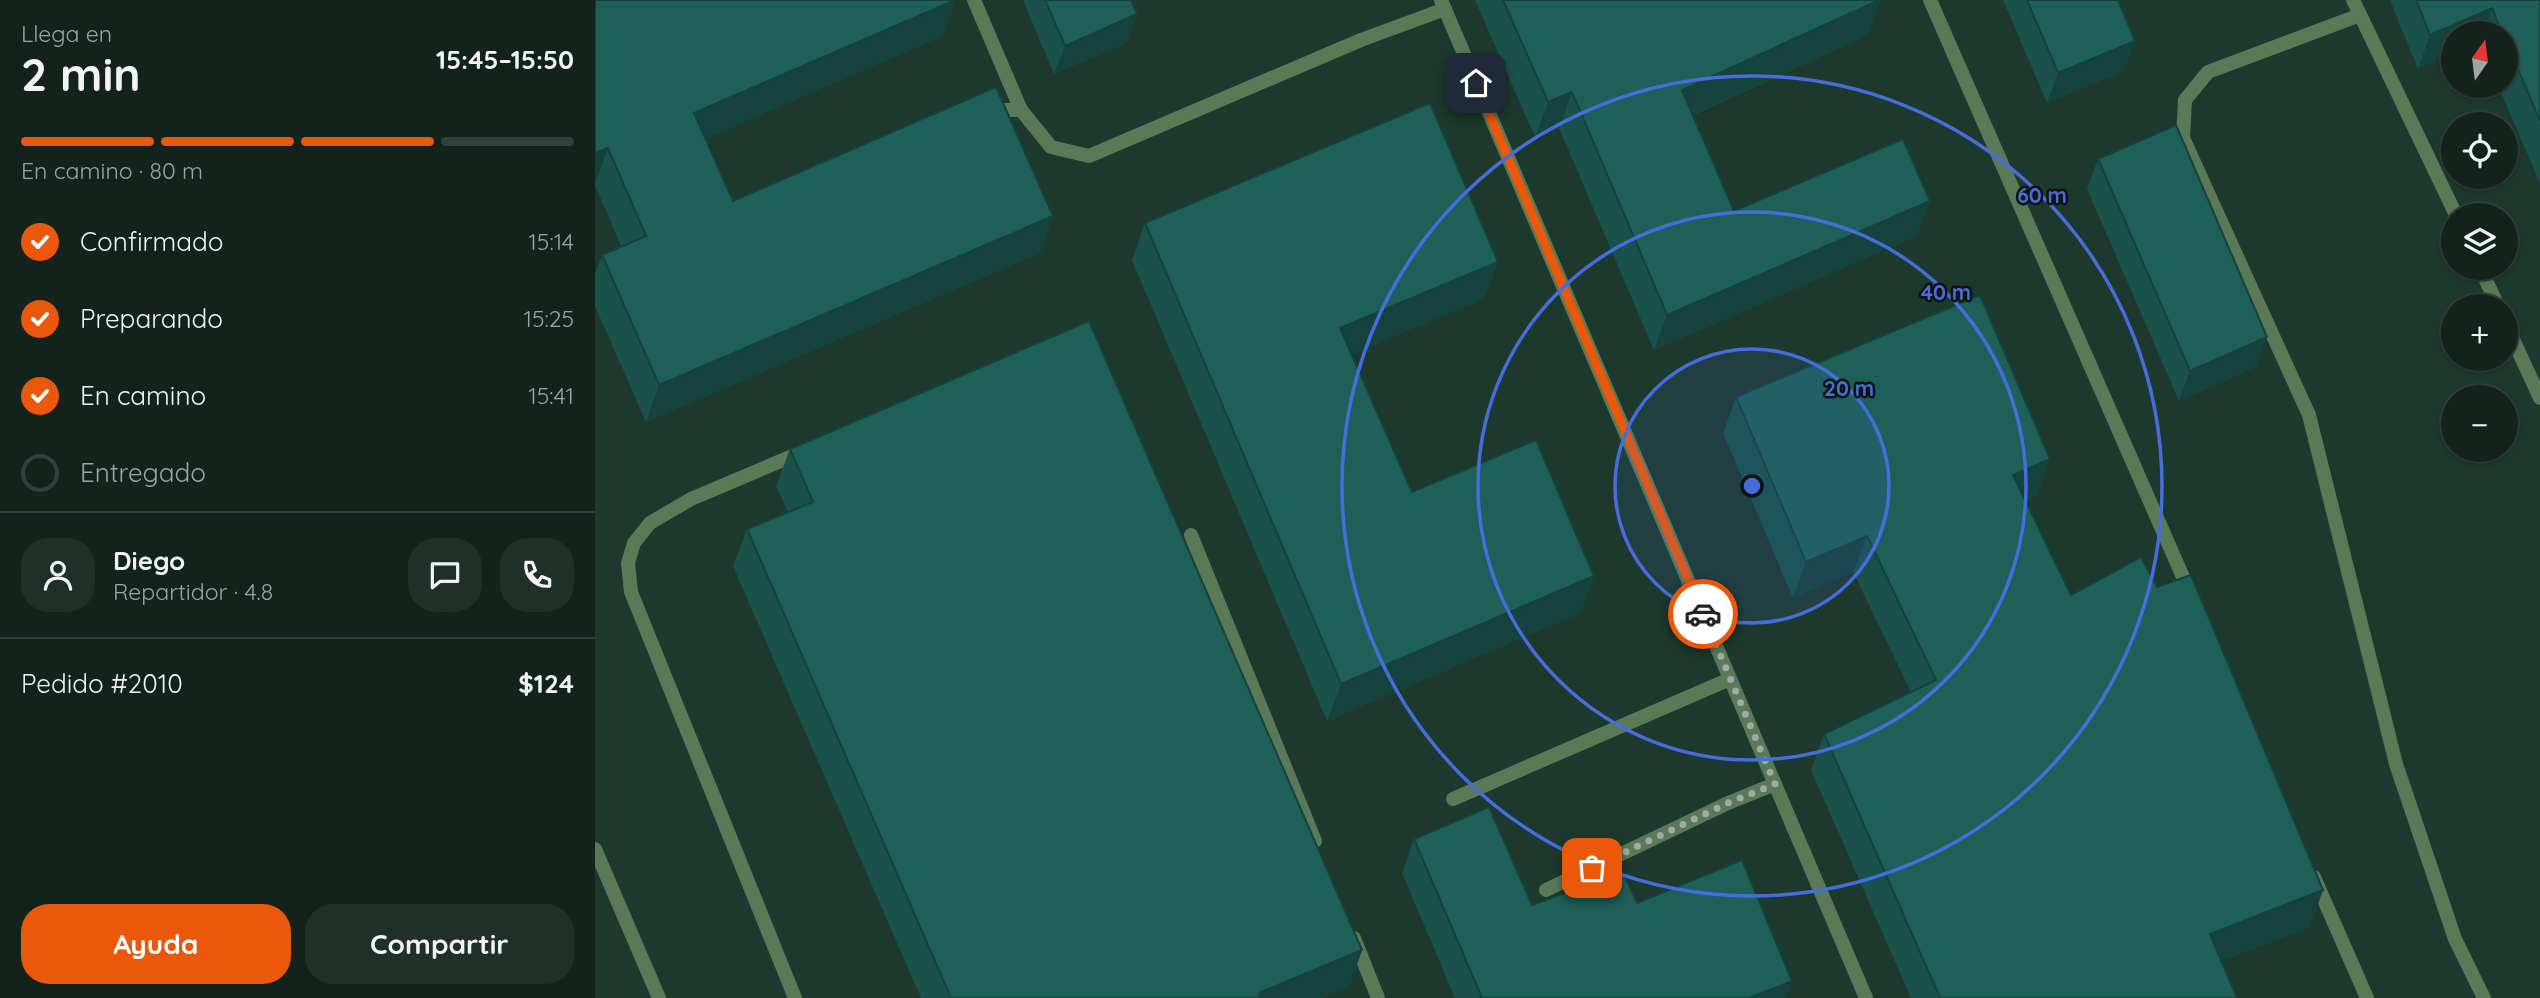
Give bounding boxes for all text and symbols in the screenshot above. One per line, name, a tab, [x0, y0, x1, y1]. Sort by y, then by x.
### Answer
text: Llega en	[21, 19, 112, 48]
north arrow	[2441, 21, 2518, 98]
map controls	[2441, 21, 2518, 462]
text: 15:45–15:50	[436, 43, 574, 76]
text: 2 min	[21, 45, 141, 103]
pin	[1446, 53, 1506, 113]
icon: home	[1457, 64, 1495, 102]
button: locate	[2441, 112, 2518, 189]
text: En camino · 80 m	[21, 156, 203, 185]
text: 60 m	[2017, 182, 2067, 208]
button: layers	[2441, 203, 2518, 280]
icon: check	[21, 223, 59, 261]
text: Confirmado	[80, 225, 224, 258]
text: 15:14	[528, 227, 574, 256]
text: 40 m	[1921, 279, 1971, 305]
button: +	[2441, 294, 2518, 371]
icon: check	[21, 300, 59, 338]
text: Preparando	[80, 302, 223, 335]
text: 15:25	[523, 304, 574, 333]
text: 20 m	[1824, 375, 1874, 401]
icon: check	[21, 377, 59, 415]
text: En camino	[80, 379, 206, 412]
text: 15:41	[528, 381, 574, 410]
button: −	[2441, 385, 2518, 462]
text: Entregado	[80, 456, 206, 489]
centre of rings	[1740, 474, 1764, 498]
button: person	[21, 538, 95, 612]
button: chat	[408, 538, 482, 612]
button: phone	[500, 538, 574, 612]
text: Diego	[113, 544, 185, 577]
text: Repartidor · 4.8	[113, 577, 273, 606]
courier	[1668, 579, 1738, 649]
icon: car	[1684, 595, 1722, 633]
text: Pedido #2010	[21, 667, 183, 700]
text: $124	[518, 667, 574, 700]
pin	[1562, 838, 1622, 898]
icon: bag	[1573, 849, 1611, 887]
button: Ayuda	[21, 904, 291, 984]
button: Compartir	[305, 904, 574, 984]

